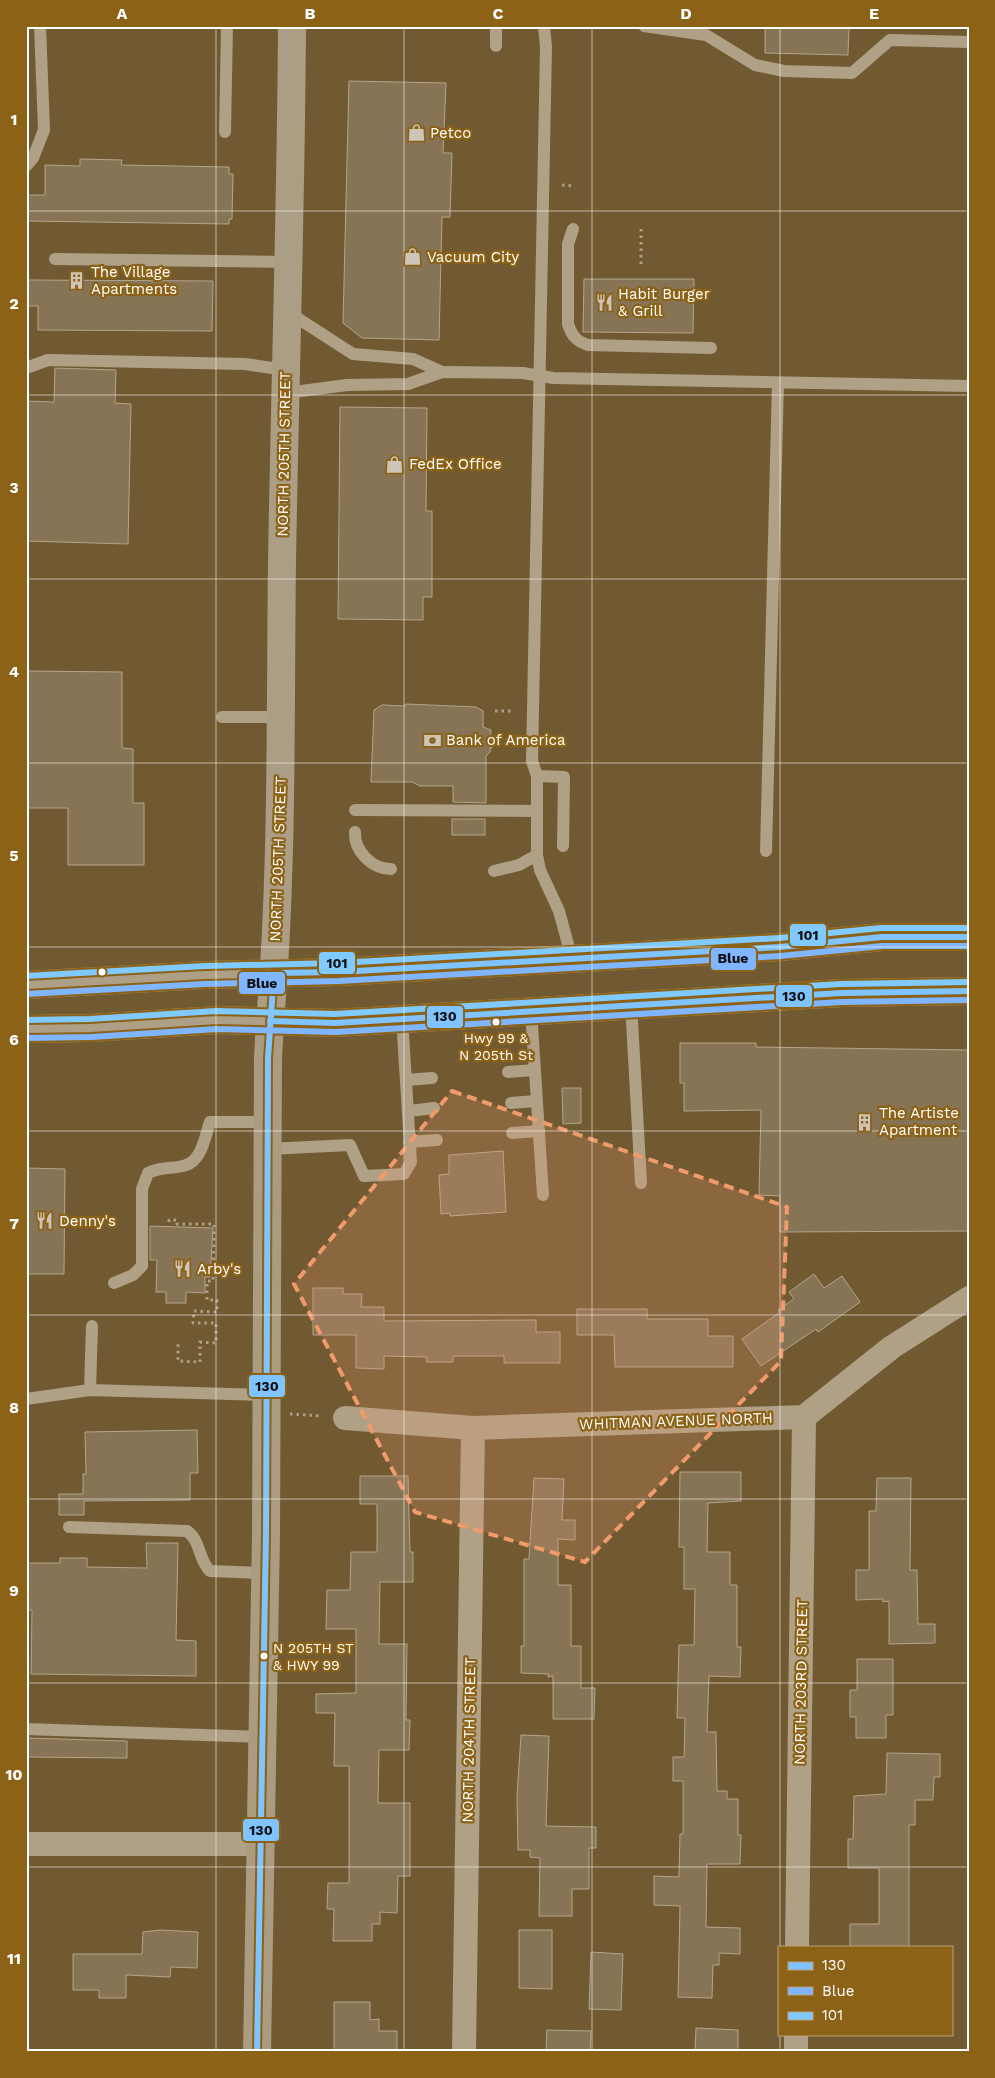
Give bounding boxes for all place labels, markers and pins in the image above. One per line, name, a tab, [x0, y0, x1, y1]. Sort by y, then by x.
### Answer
shop icon: Petco	[406, 123, 426, 143]
place label: Petco	[430, 124, 471, 142]
shop icon: Vacuum City	[403, 247, 423, 267]
place label: Vacuum City	[427, 248, 519, 266]
place label: The Village Apartments	[91, 263, 177, 298]
building icon: The Village Apartments	[67, 271, 87, 291]
place label: Habit Burger & Grill	[618, 285, 710, 320]
restaurant icon: Habit Burger & Grill	[594, 293, 614, 313]
shop icon: FedEx Office	[385, 454, 405, 474]
place label: FedEx Office	[409, 455, 502, 473]
bank icon: Bank of America	[422, 730, 442, 750]
place label: Bank of America	[446, 731, 566, 749]
unlabelled marker	[97, 967, 107, 977]
marker: Hwy 99 & N 205th St	[491, 1017, 501, 1027]
place label: Hwy 99 & N 205th St	[459, 1030, 533, 1063]
place label: The Artiste Apartment	[879, 1104, 959, 1139]
building icon: The Artiste Apartment	[855, 1112, 875, 1132]
restaurant icon: Denny's	[35, 1211, 55, 1231]
place label: Denny's	[59, 1212, 116, 1230]
restaurant icon: Arby's	[173, 1259, 193, 1279]
place label: Arby's	[197, 1260, 241, 1278]
place label: N 205TH ST & HWY 99	[273, 1640, 354, 1673]
marker: N 205TH ST & HWY 99	[259, 1651, 269, 1661]

